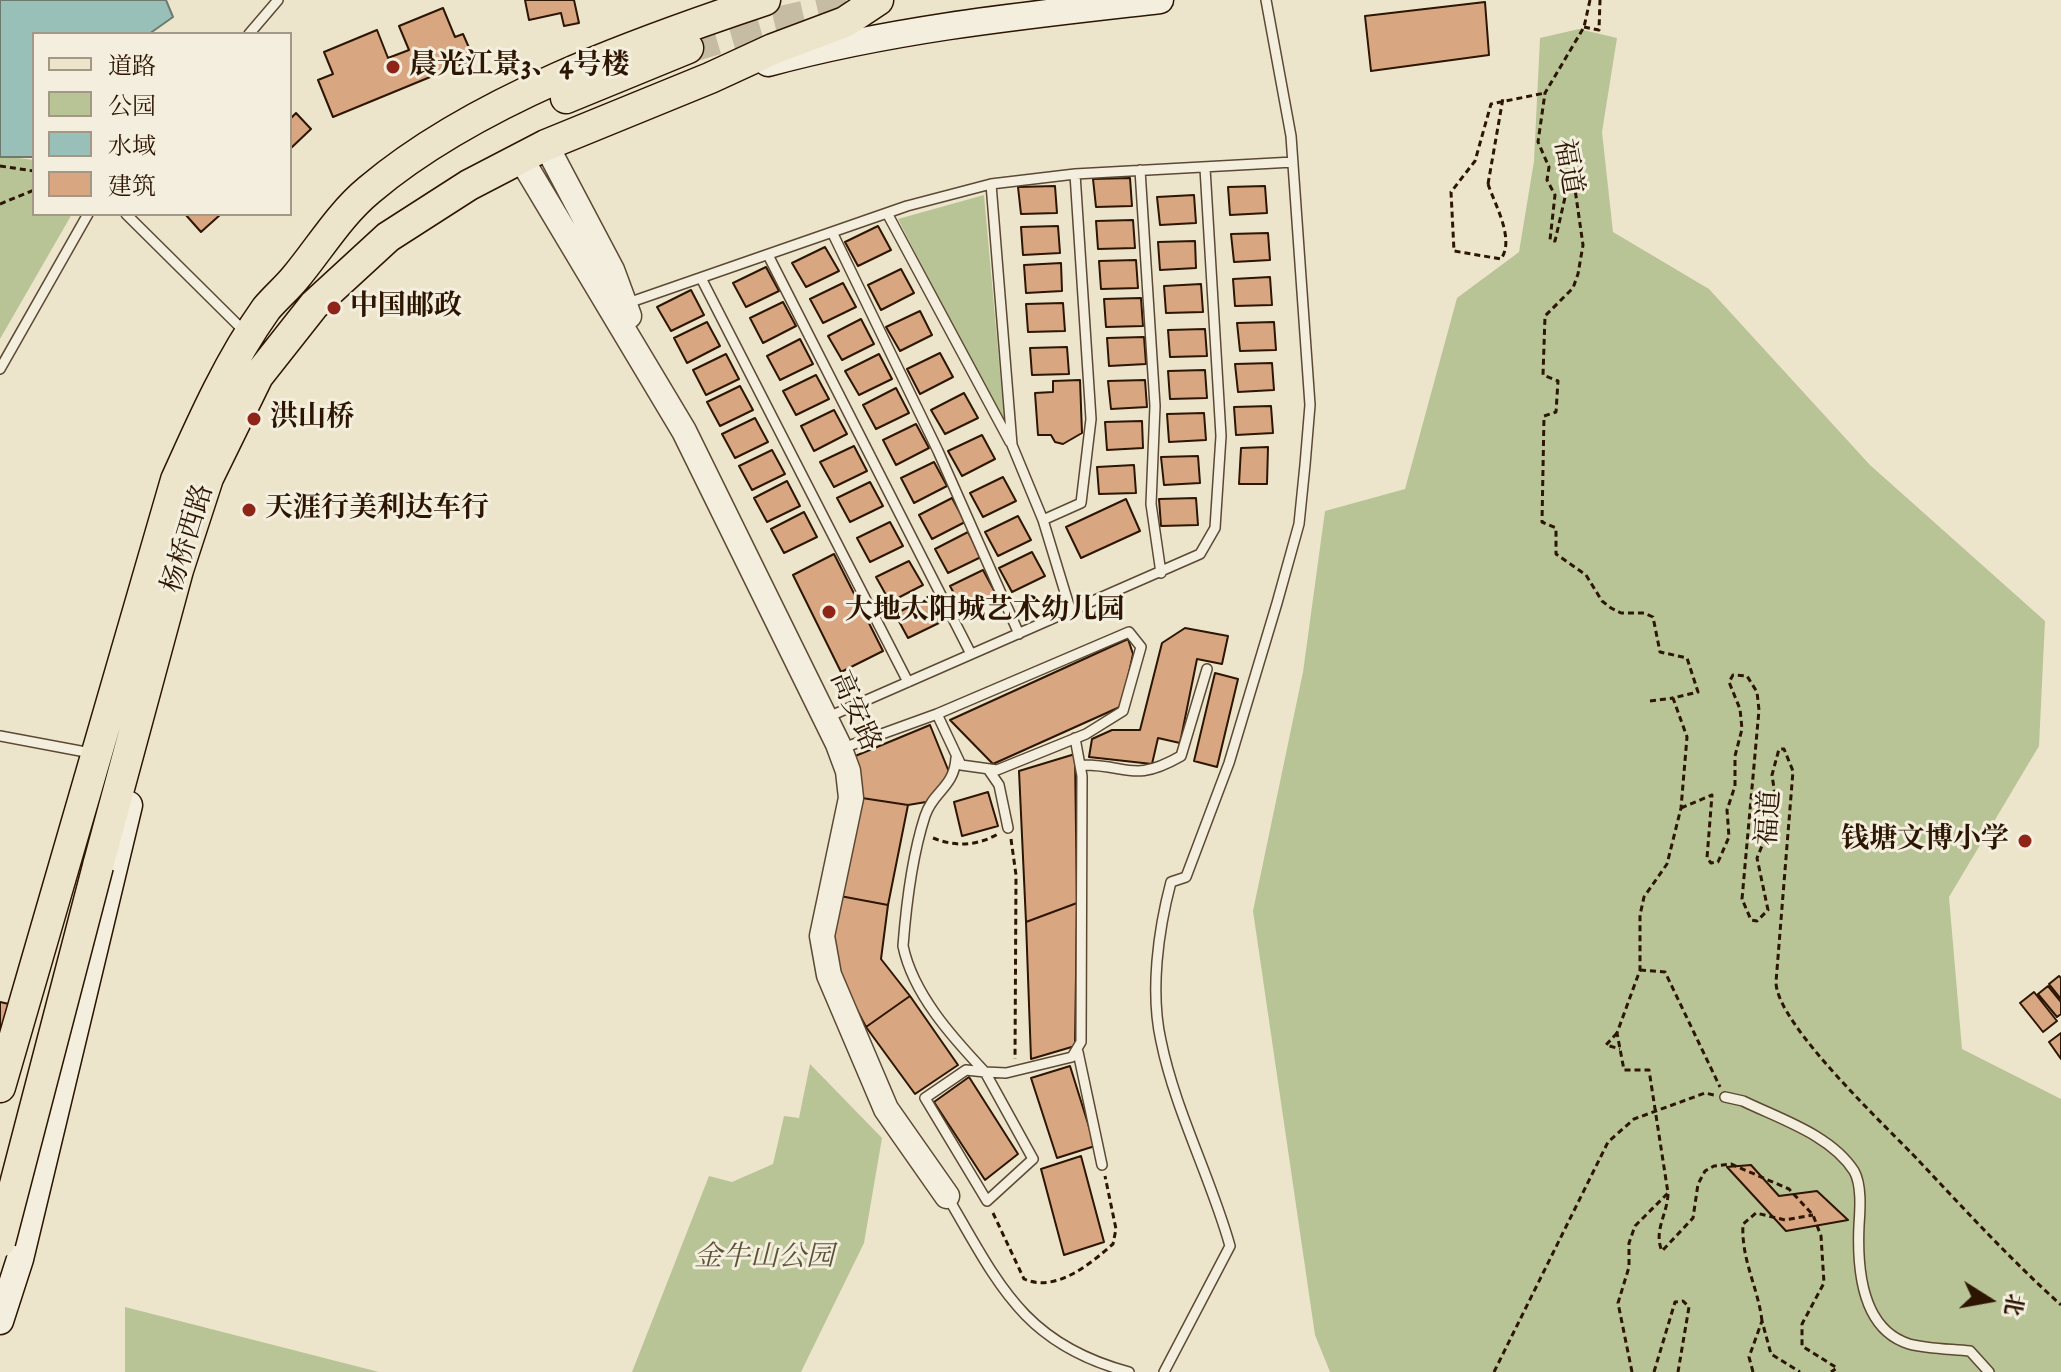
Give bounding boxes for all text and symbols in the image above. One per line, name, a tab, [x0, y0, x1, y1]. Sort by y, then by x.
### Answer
legend	[32, 32, 292, 216]
place label: 晨光江景3、4号楼	[409, 50, 629, 84]
text: 道路	[108, 52, 156, 83]
marker: 晨光江景3、4号楼	[384, 58, 402, 76]
text: 公园	[108, 92, 156, 123]
text: 水域	[108, 132, 156, 163]
street label: 福道	[1545, 137, 1587, 197]
text: 建筑	[108, 172, 156, 203]
place label: 中国邮政	[350, 291, 462, 325]
marker: 中国邮政	[325, 299, 343, 317]
place label: 洪山桥	[270, 402, 354, 436]
marker: 洪山桥	[245, 410, 263, 428]
street label: 杨桥西路	[158, 481, 222, 597]
place label: 天涯行美利达车行	[265, 493, 489, 527]
marker: 天涯行美利达车行	[240, 501, 258, 519]
place label: 大地太阳城艺术幼儿园	[845, 595, 1125, 629]
marker: 大地太阳城艺术幼儿园	[820, 603, 838, 621]
street label: 高安路	[821, 667, 885, 757]
street label: 福道	[1752, 789, 1790, 847]
place label: 钱塘文博小学	[1841, 824, 2009, 858]
marker: 钱塘文博小学	[2016, 832, 2034, 850]
park label: 金牛山公园	[694, 1242, 834, 1276]
north arrow	[1949, 1260, 2029, 1340]
text: 北	[1997, 1291, 2028, 1318]

